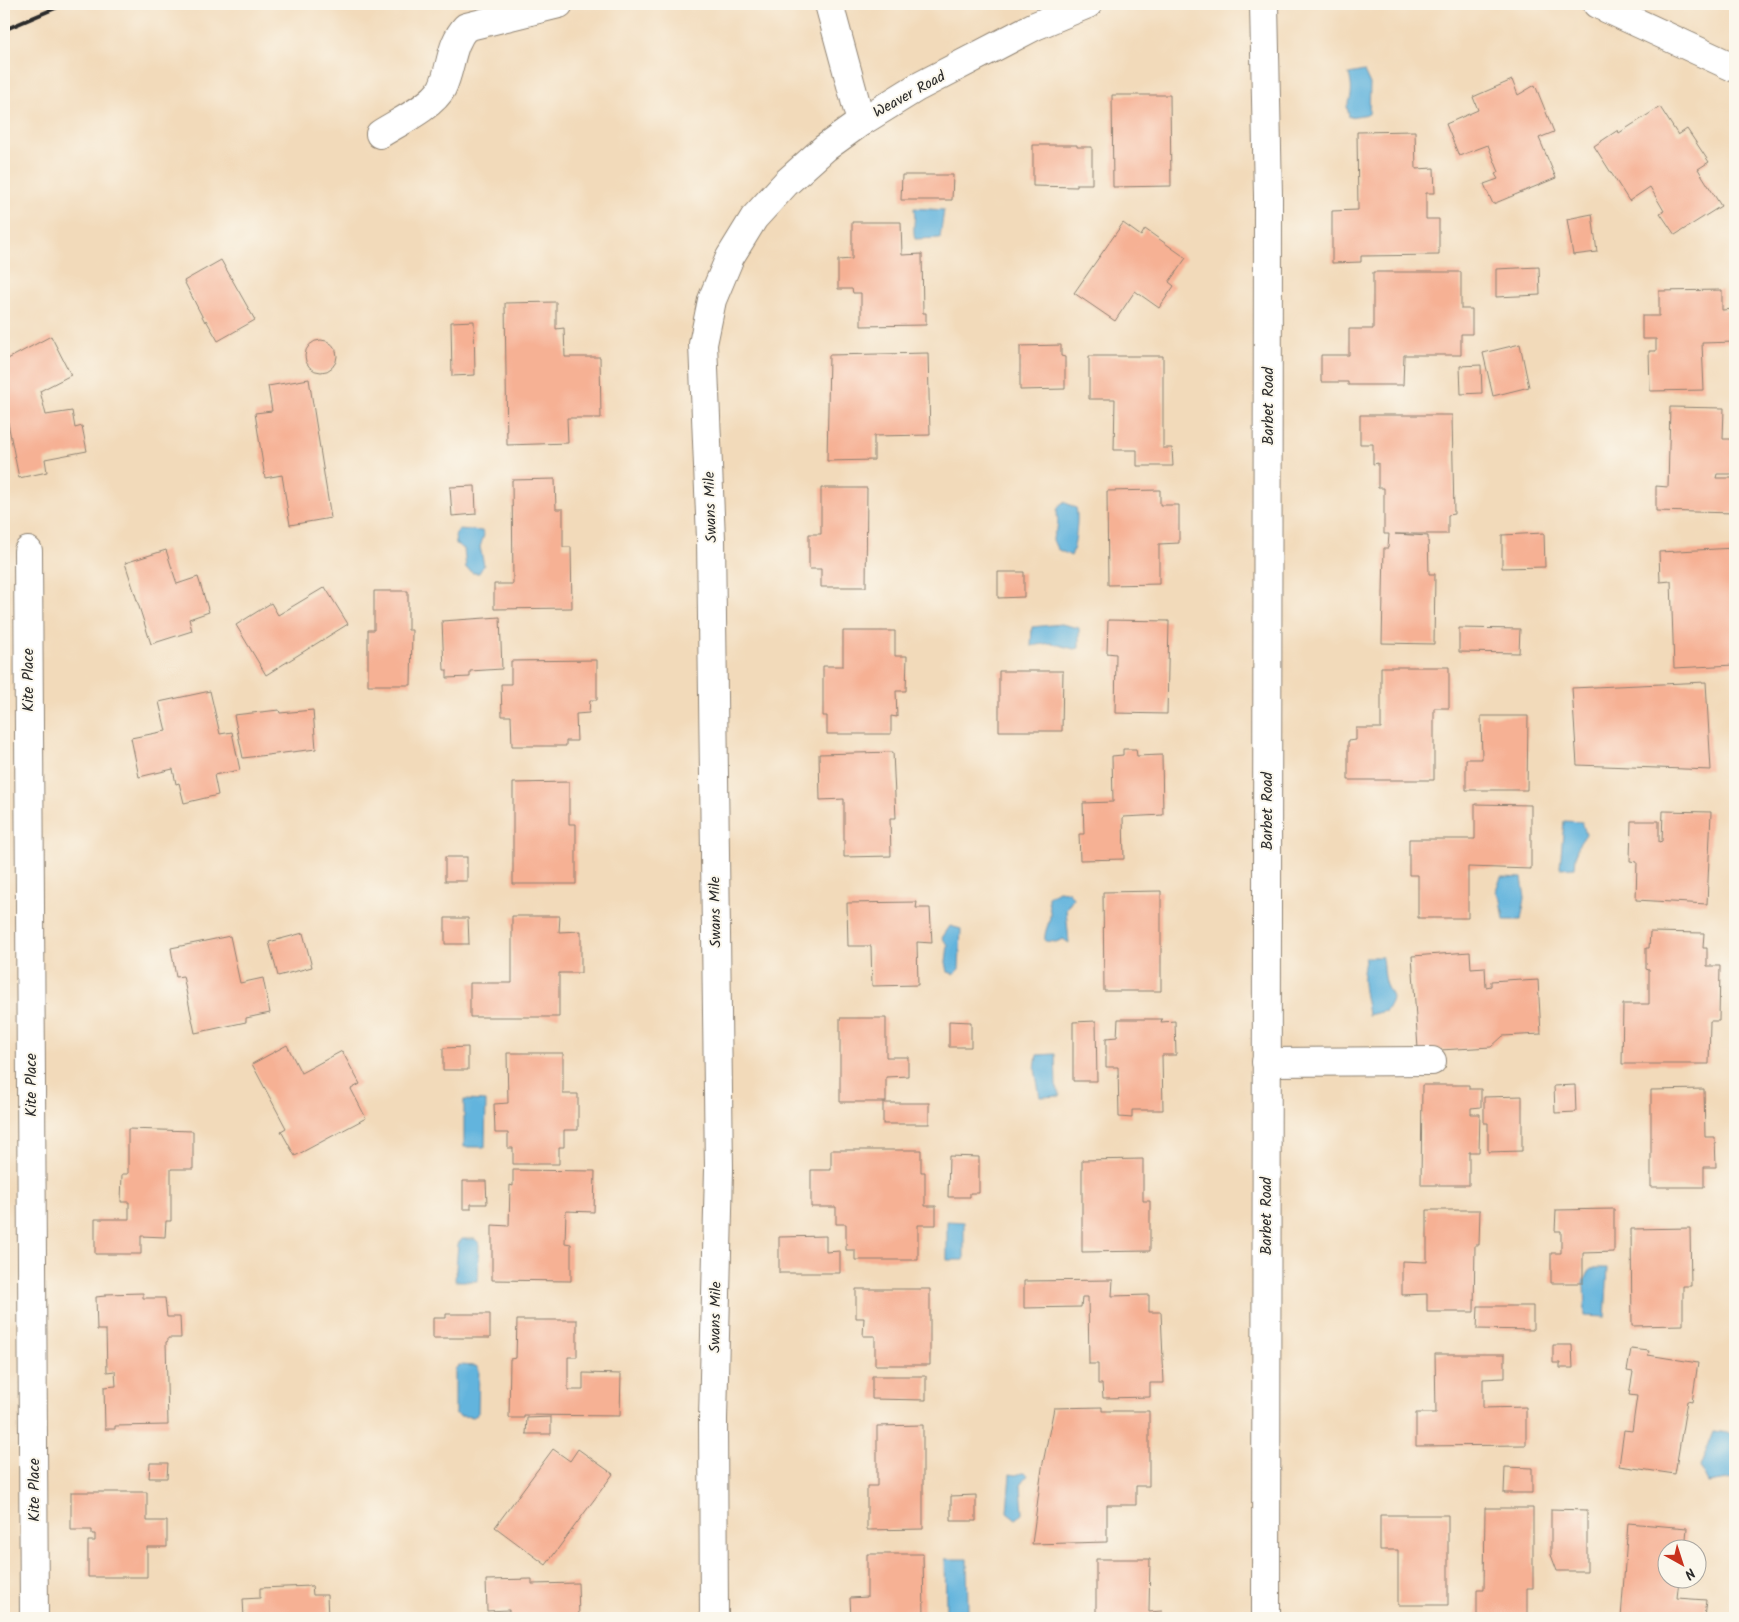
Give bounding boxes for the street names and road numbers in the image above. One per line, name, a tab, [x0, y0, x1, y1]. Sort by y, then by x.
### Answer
street label: Weaver Road	[869, 65, 951, 125]
street label: Barbet Road	[1257, 366, 1281, 445]
street label: Swans Mile	[698, 471, 724, 543]
street label: Kite Place	[17, 648, 41, 712]
street label: Barbet Road	[1256, 771, 1280, 850]
street label: Swans Mile	[703, 876, 729, 948]
street label: Kite Place	[20, 1053, 44, 1117]
street label: Barbet Road	[1255, 1176, 1279, 1255]
street label: Swans Mile	[703, 1281, 729, 1353]
street label: Kite Place	[23, 1458, 47, 1522]

